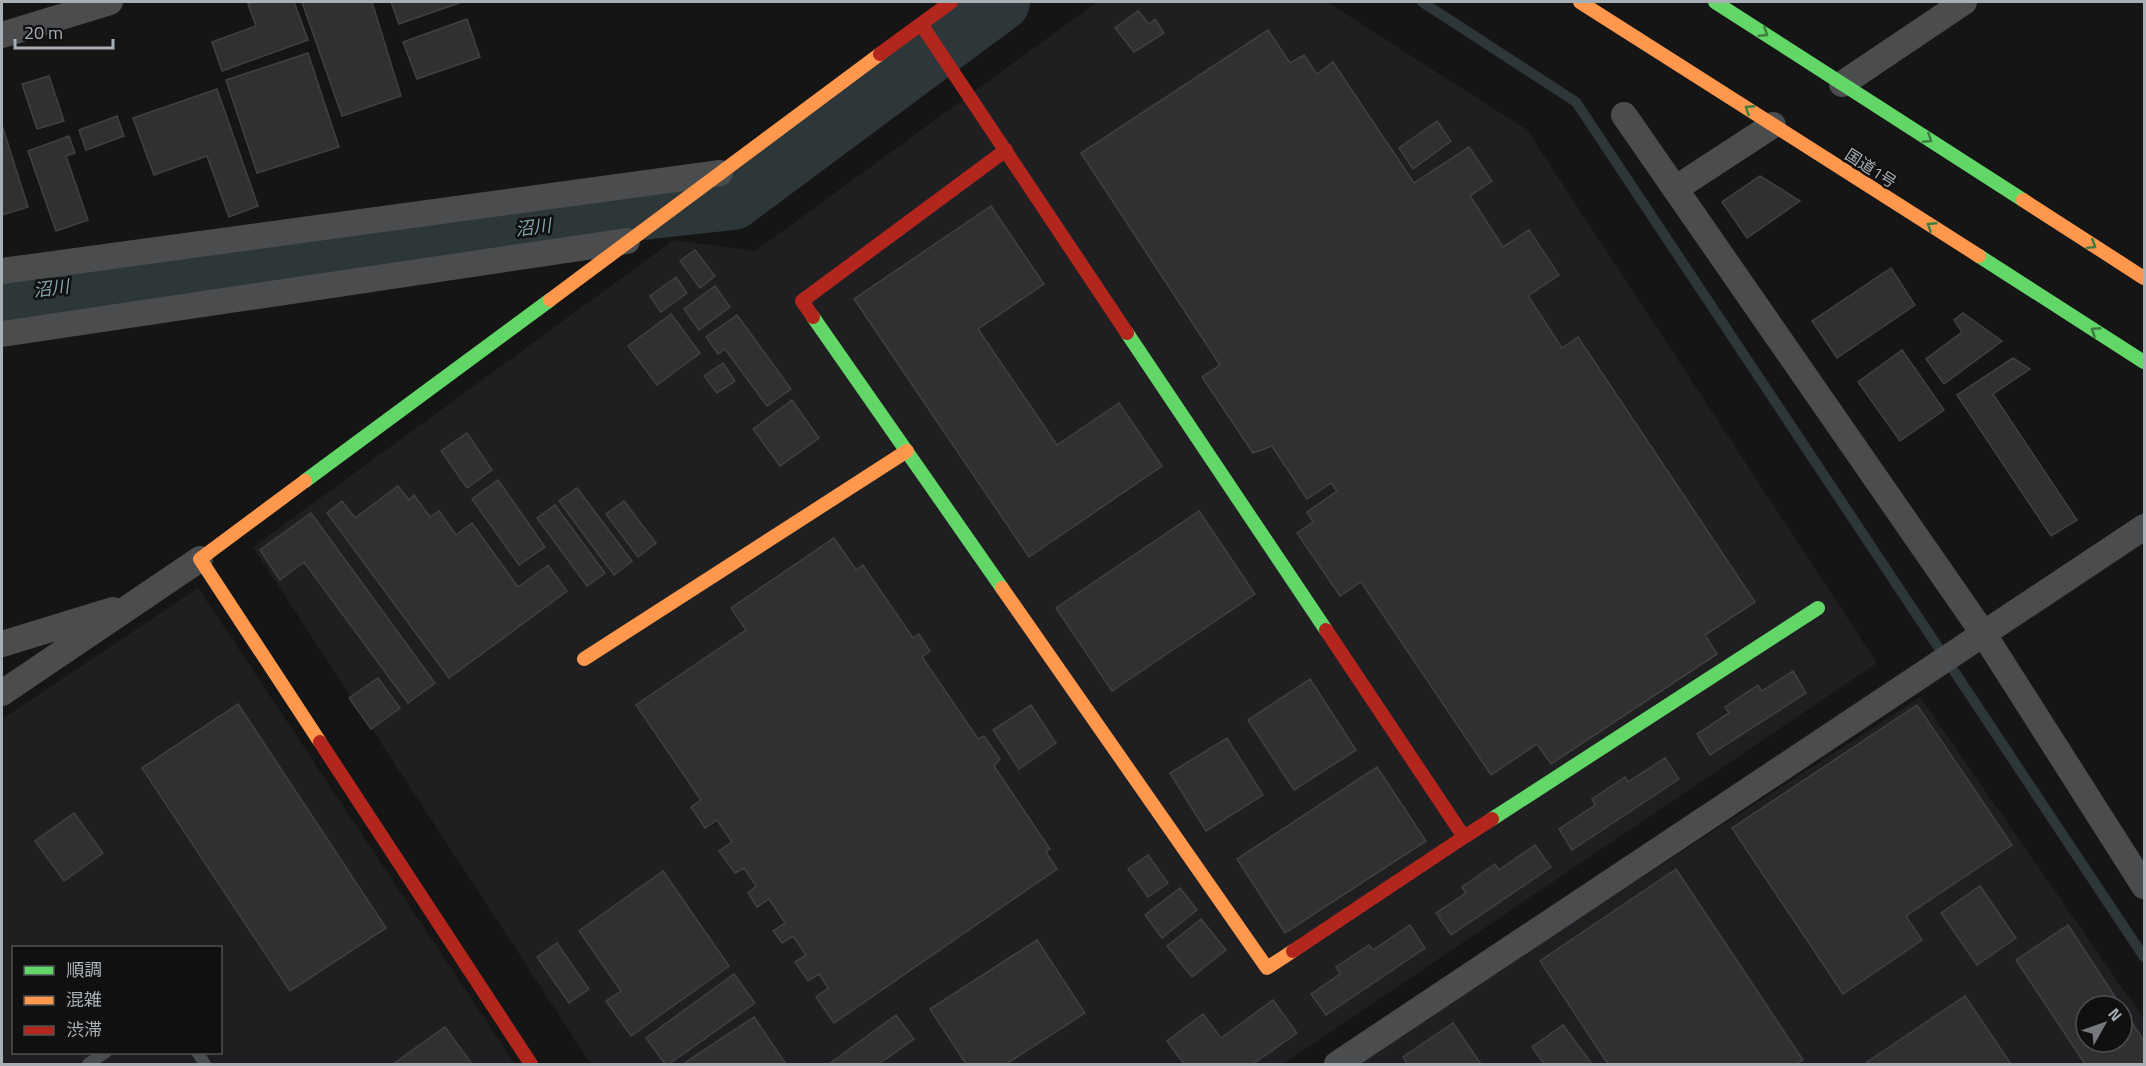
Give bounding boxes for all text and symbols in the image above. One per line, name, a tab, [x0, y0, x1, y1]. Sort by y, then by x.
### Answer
scale bar	[15, 12, 112, 50]
text: 20 m	[24, 19, 63, 46]
one-way arrow	[1758, 26, 1769, 37]
one-way arrow	[1745, 105, 1755, 117]
one-way arrow	[1921, 132, 1932, 143]
street label: 国道1号	[1841, 142, 1901, 194]
water label: 沼川	[513, 211, 554, 243]
one-way arrow	[1927, 221, 1937, 233]
one-way arrow	[2086, 237, 2096, 249]
water label: 沼川	[31, 272, 72, 304]
one-way arrow	[2091, 326, 2101, 338]
legend	[12, 946, 222, 1054]
text: 順調	[66, 956, 102, 983]
text: 混雑	[66, 986, 102, 1013]
north arrow	[2074, 994, 2134, 1054]
text: N	[2103, 1002, 2128, 1026]
text: 渋滞	[66, 1016, 102, 1043]

